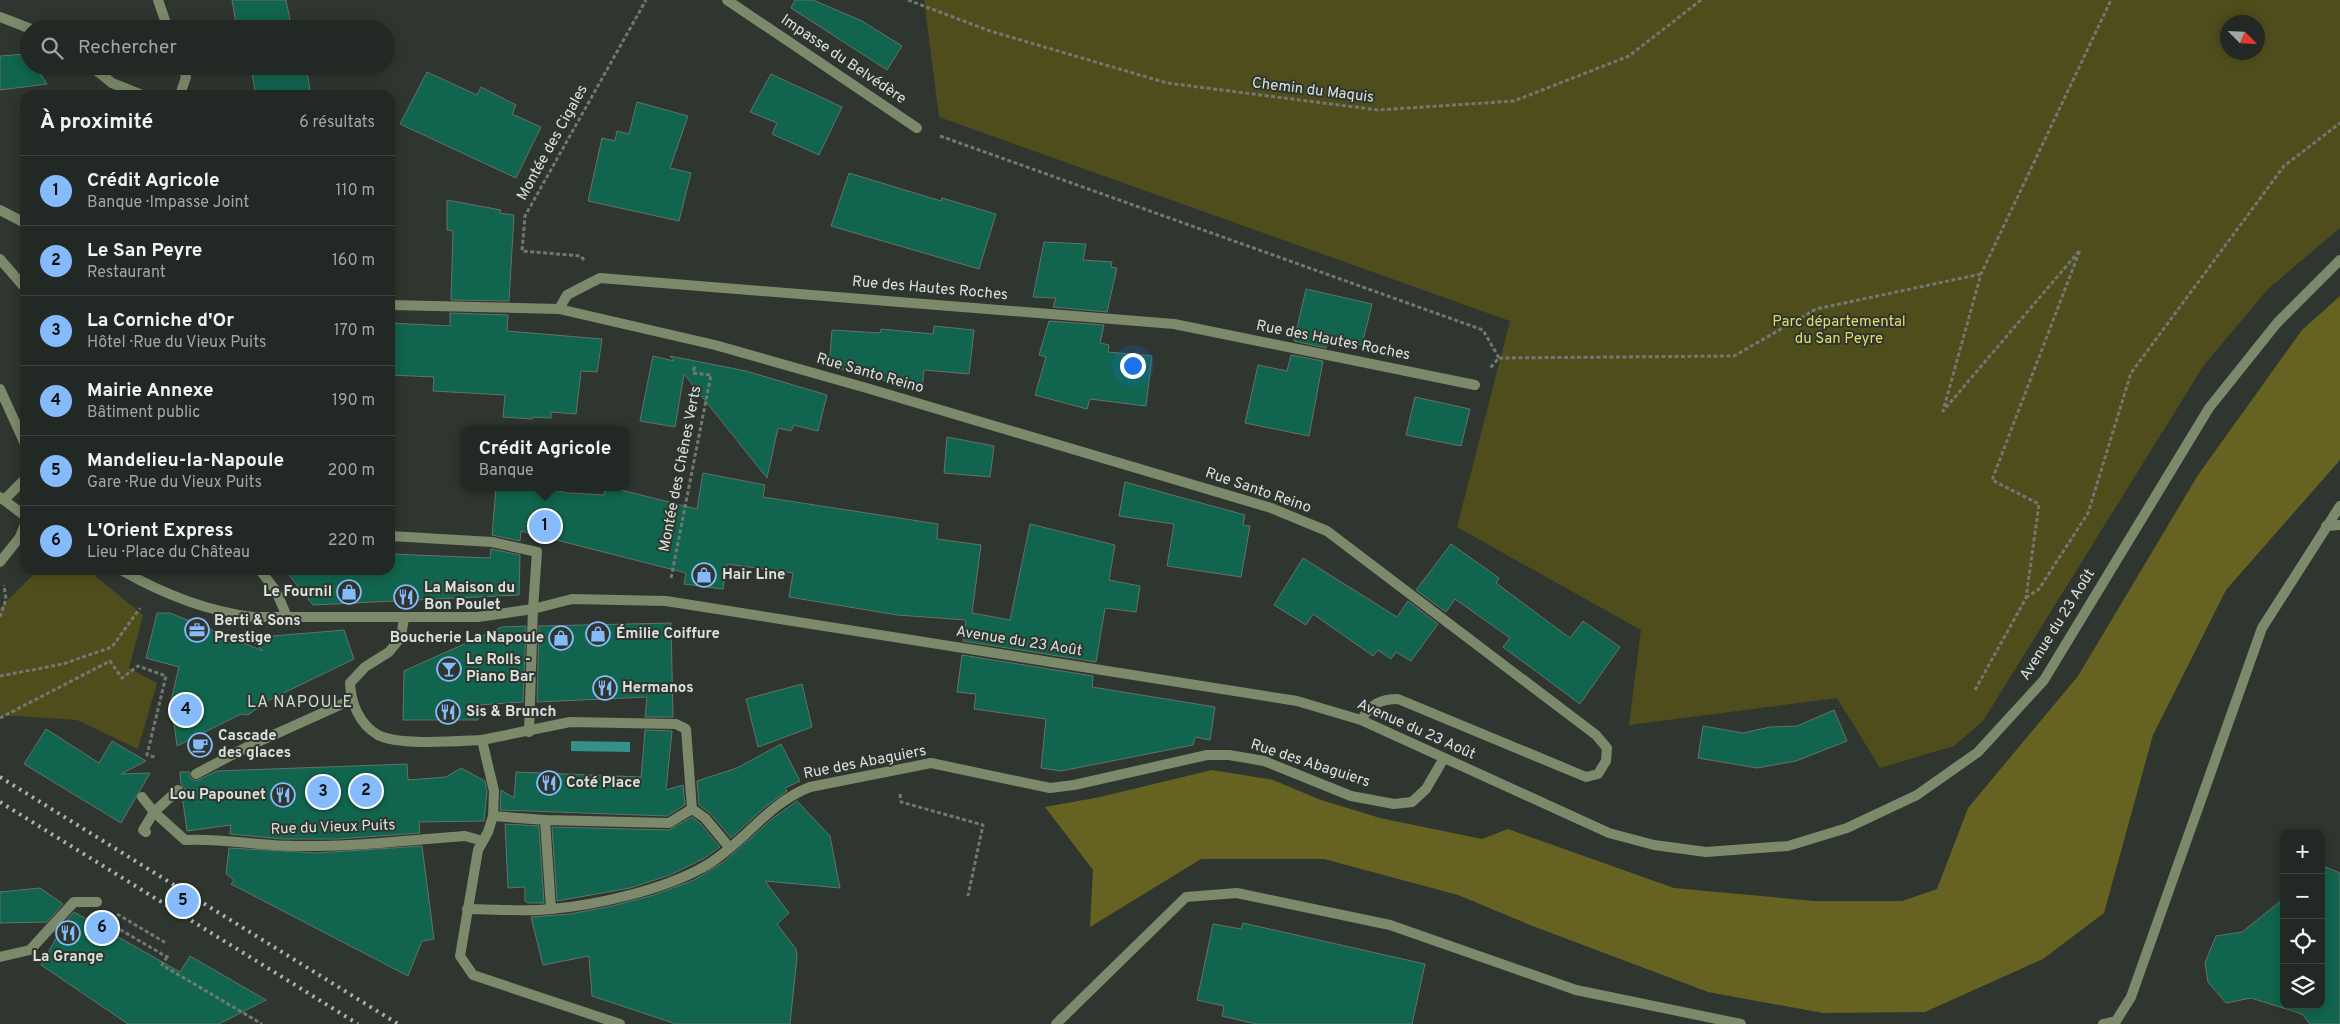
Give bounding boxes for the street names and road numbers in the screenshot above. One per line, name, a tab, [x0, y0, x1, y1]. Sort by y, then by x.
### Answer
street label: Impasse du Belvédère	[777, 11, 909, 109]
street label: Chemin du Maquis	[1251, 74, 1375, 108]
street label: Montée des Cigales	[513, 82, 593, 204]
street label: Rue des Hautes Roches	[851, 273, 1009, 305]
street label: Rue des Hautes Roches	[1254, 317, 1412, 365]
street label: Rue Santo Reino	[814, 350, 926, 398]
street label: Montée des Chênes Verts	[656, 384, 706, 554]
street label: Rue Santo Reino	[1202, 464, 1314, 518]
street label: Avenue du 23 Août	[2016, 566, 2100, 684]
street label: Avenue du 23 Août	[954, 623, 1084, 661]
street label: Avenue du 23 Août	[1354, 695, 1478, 765]
street label: Rue des Abaguiers	[1248, 736, 1372, 792]
street label: Rue des Abaguiers	[802, 742, 928, 784]
street label: Rue du Vieux Puits	[270, 816, 396, 840]

